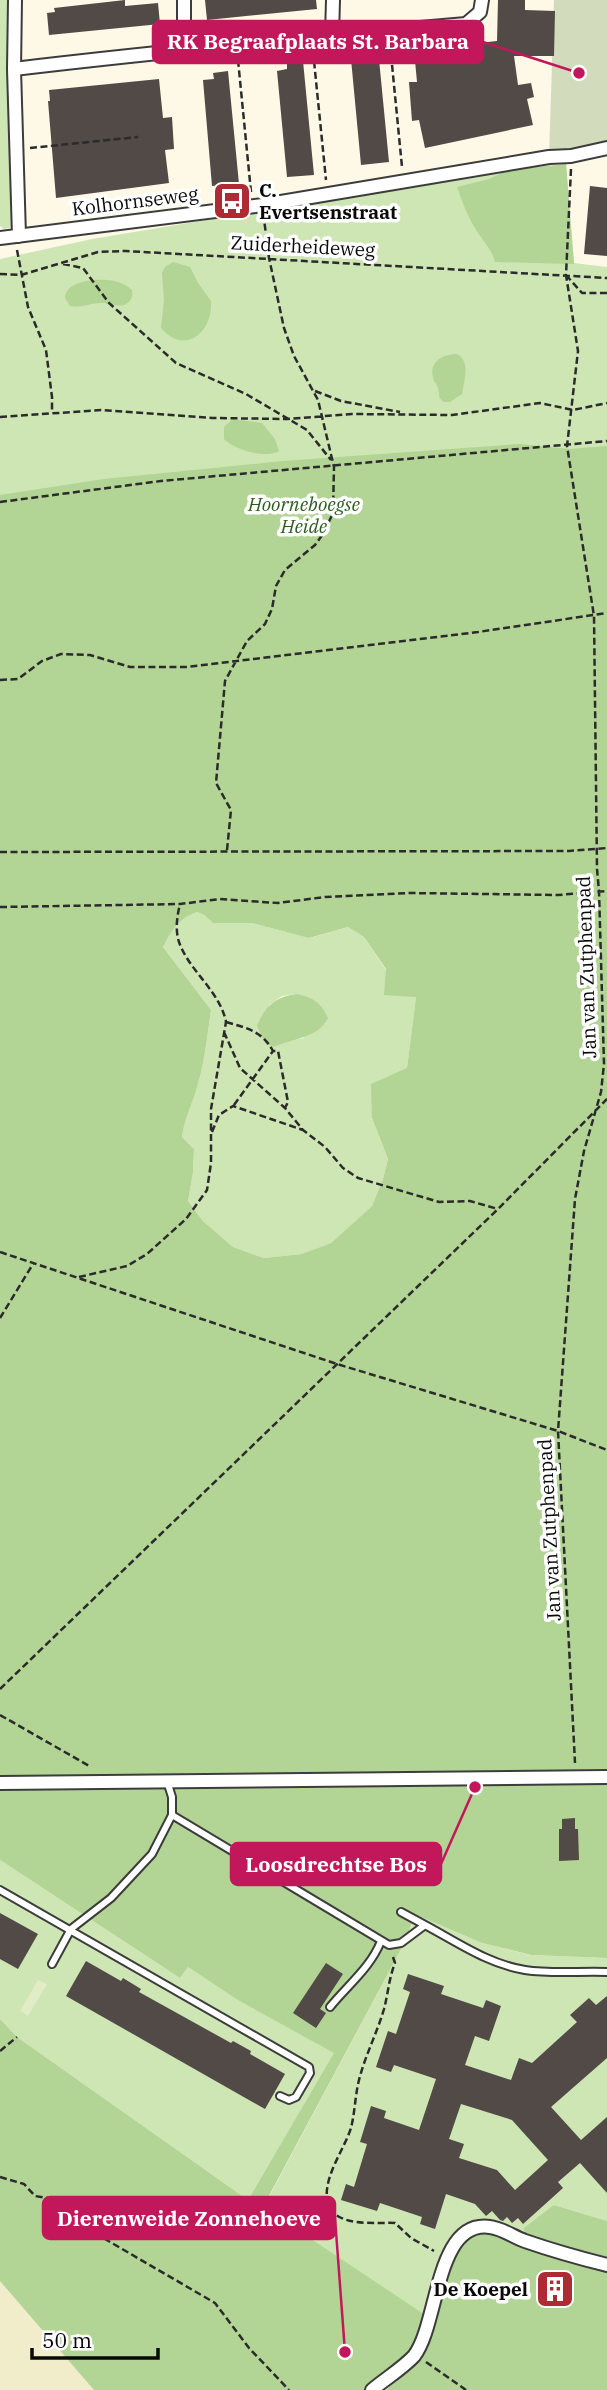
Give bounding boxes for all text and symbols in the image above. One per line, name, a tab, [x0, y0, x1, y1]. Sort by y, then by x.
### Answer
callout: RK Begraafplaats St. Barbara	[153, 21, 483, 63]
text: RK Begraafplaats St. Barbara	[167, 27, 469, 55]
place label: C. Evertsenstraat	[259, 178, 397, 224]
bus stop icon: C. Evertsenstraat	[211, 180, 253, 222]
street label: Kolhornseweg	[70, 181, 200, 221]
street label: Zuiderheideweg	[230, 230, 377, 262]
park label: Hoorneboegse Heide	[247, 492, 361, 538]
street label: Jan van Zutphenpad	[571, 875, 601, 1059]
street label: Jan van Zutphenpad	[532, 1438, 566, 1622]
callout: Loosdrechtse Bos	[231, 1843, 441, 1885]
text: Loosdrechtse Bos	[245, 1850, 427, 1878]
callout: Dierenweide Zonnehoeve	[43, 2197, 335, 2239]
text: Dierenweide Zonnehoeve	[57, 2204, 321, 2232]
building icon: De Koepel	[534, 2268, 576, 2310]
place label: De Koepel	[434, 2277, 528, 2301]
scale bar	[32, 2316, 158, 2360]
text: 50 m	[42, 2326, 92, 2354]

